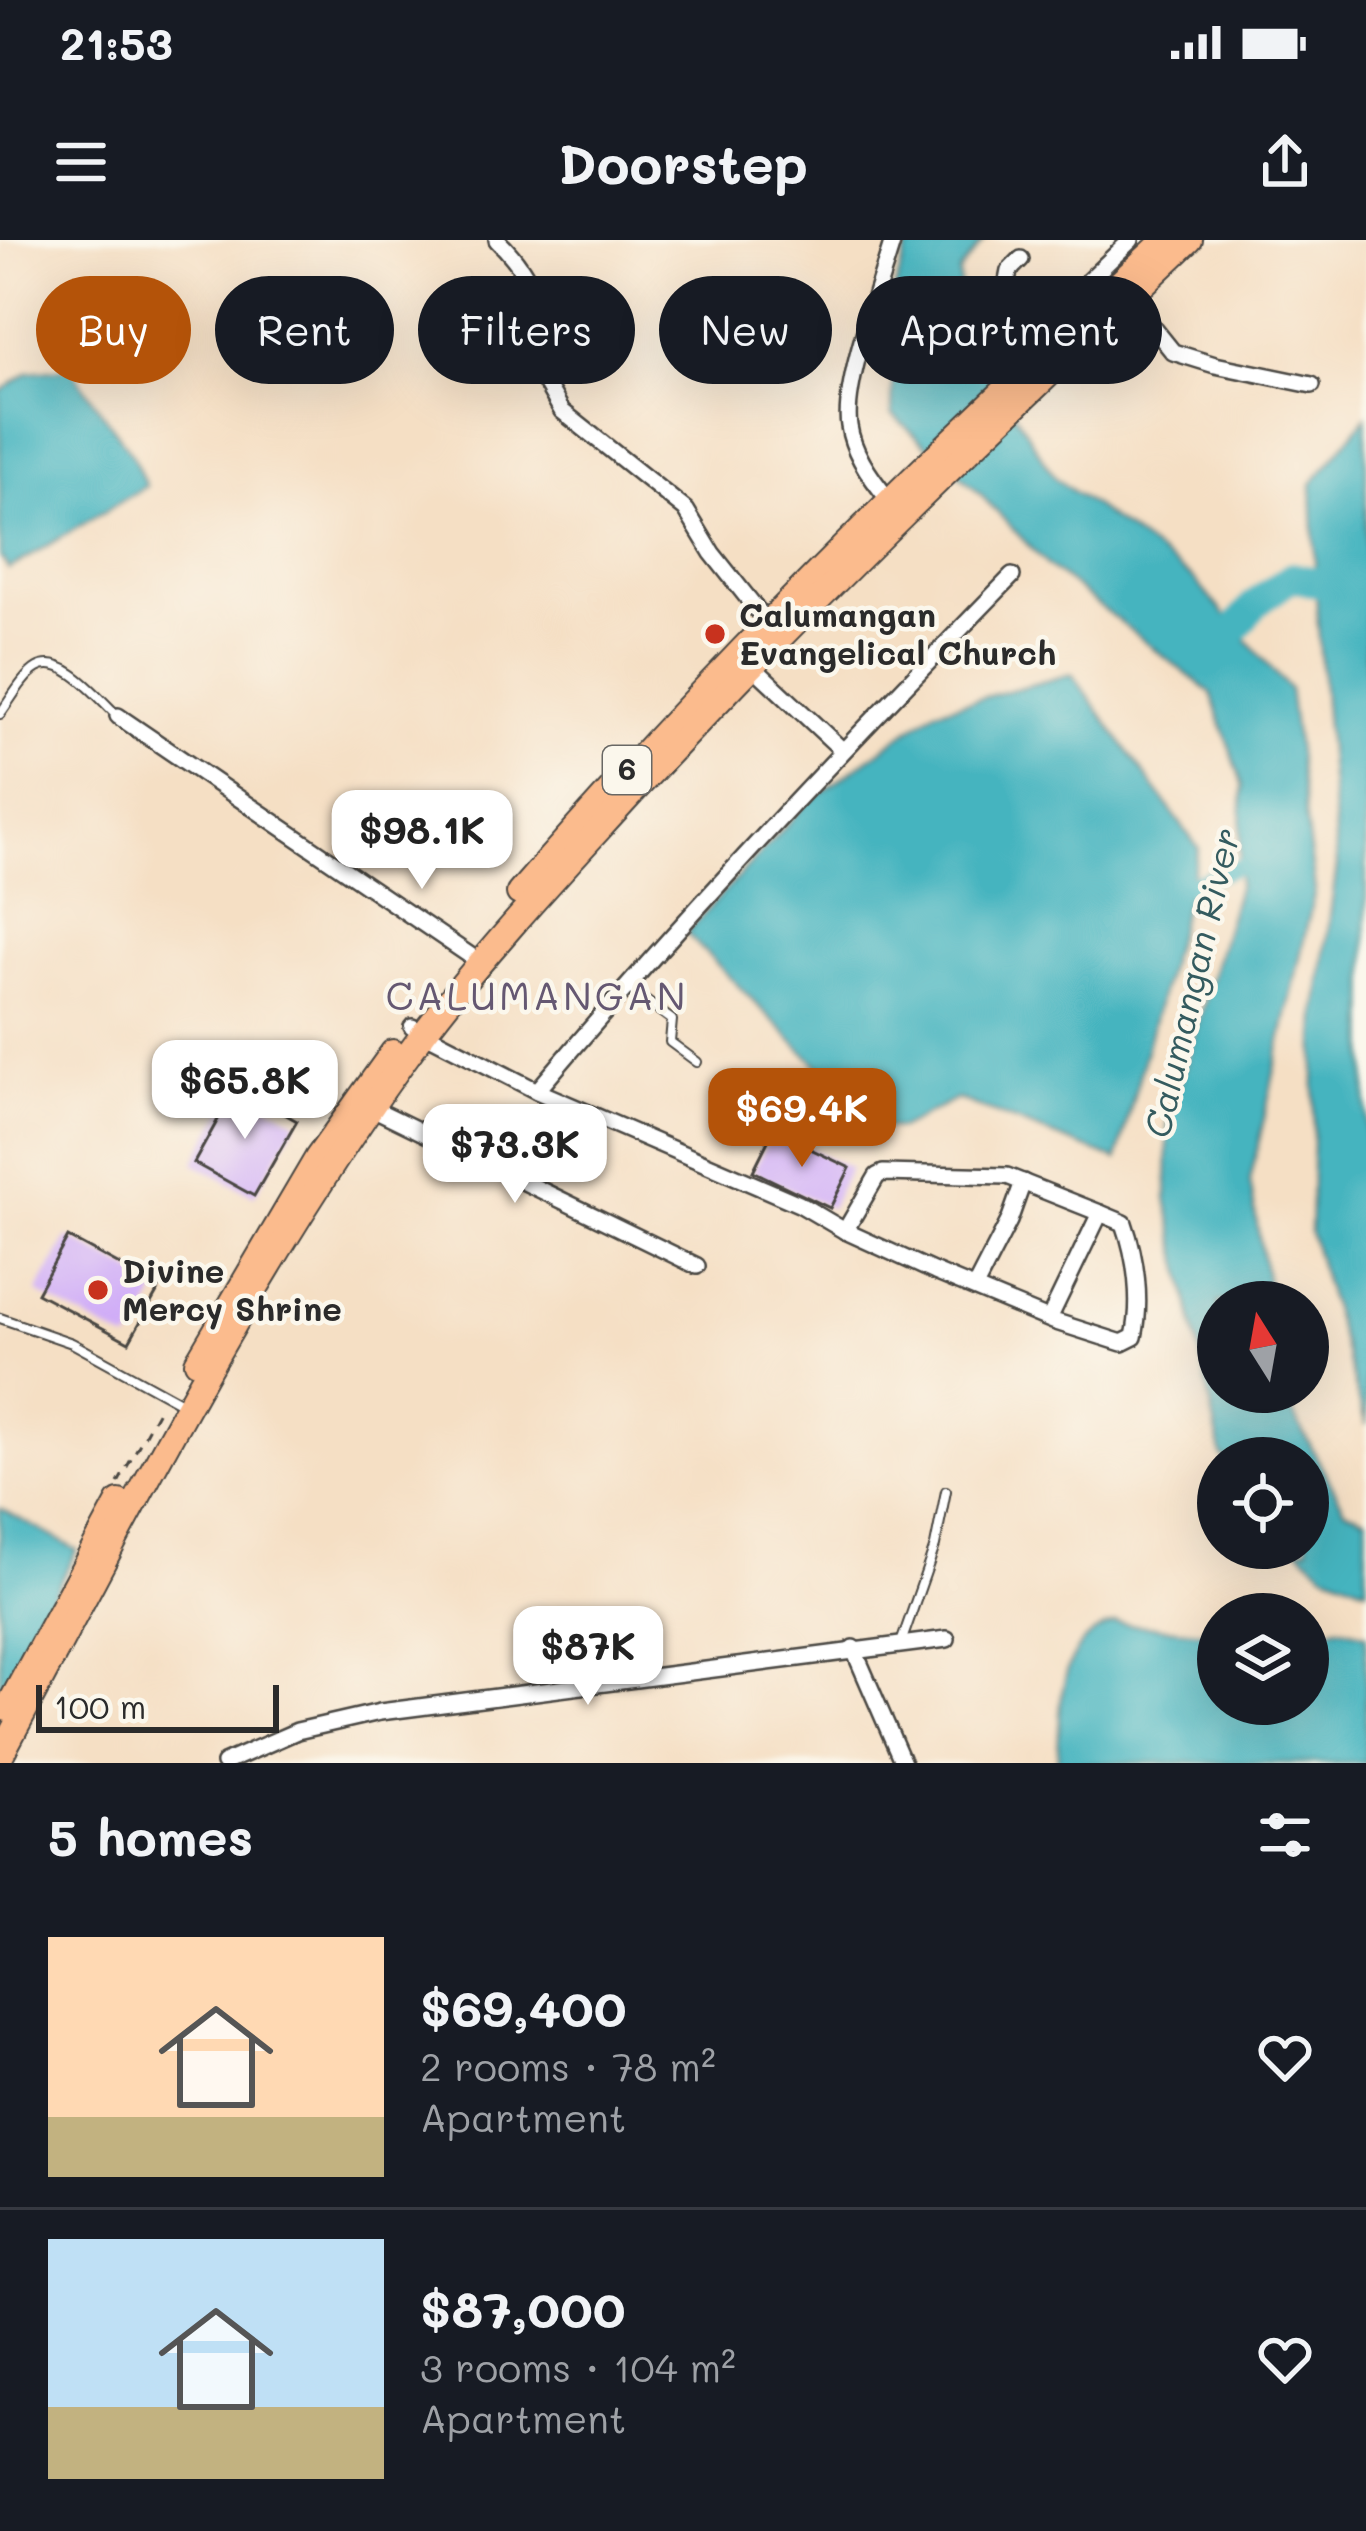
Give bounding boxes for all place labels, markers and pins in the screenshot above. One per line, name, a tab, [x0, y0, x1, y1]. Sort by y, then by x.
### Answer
place label: Calumangan Evangelical Church	[739, 592, 1056, 673]
marker: Calumangan Evangelical Church	[702, 621, 728, 647]
pin: $98.1K	[324, 790, 520, 892]
pin: $65.8K	[147, 1040, 343, 1142]
pin: $69.4K	[704, 1068, 900, 1170]
pin: $73.3K	[417, 1104, 613, 1206]
place label: Divine Mercy Shrine	[122, 1248, 342, 1330]
marker: Divine Mercy Shrine	[85, 1277, 111, 1303]
pin: $87K	[517, 1606, 659, 1708]

